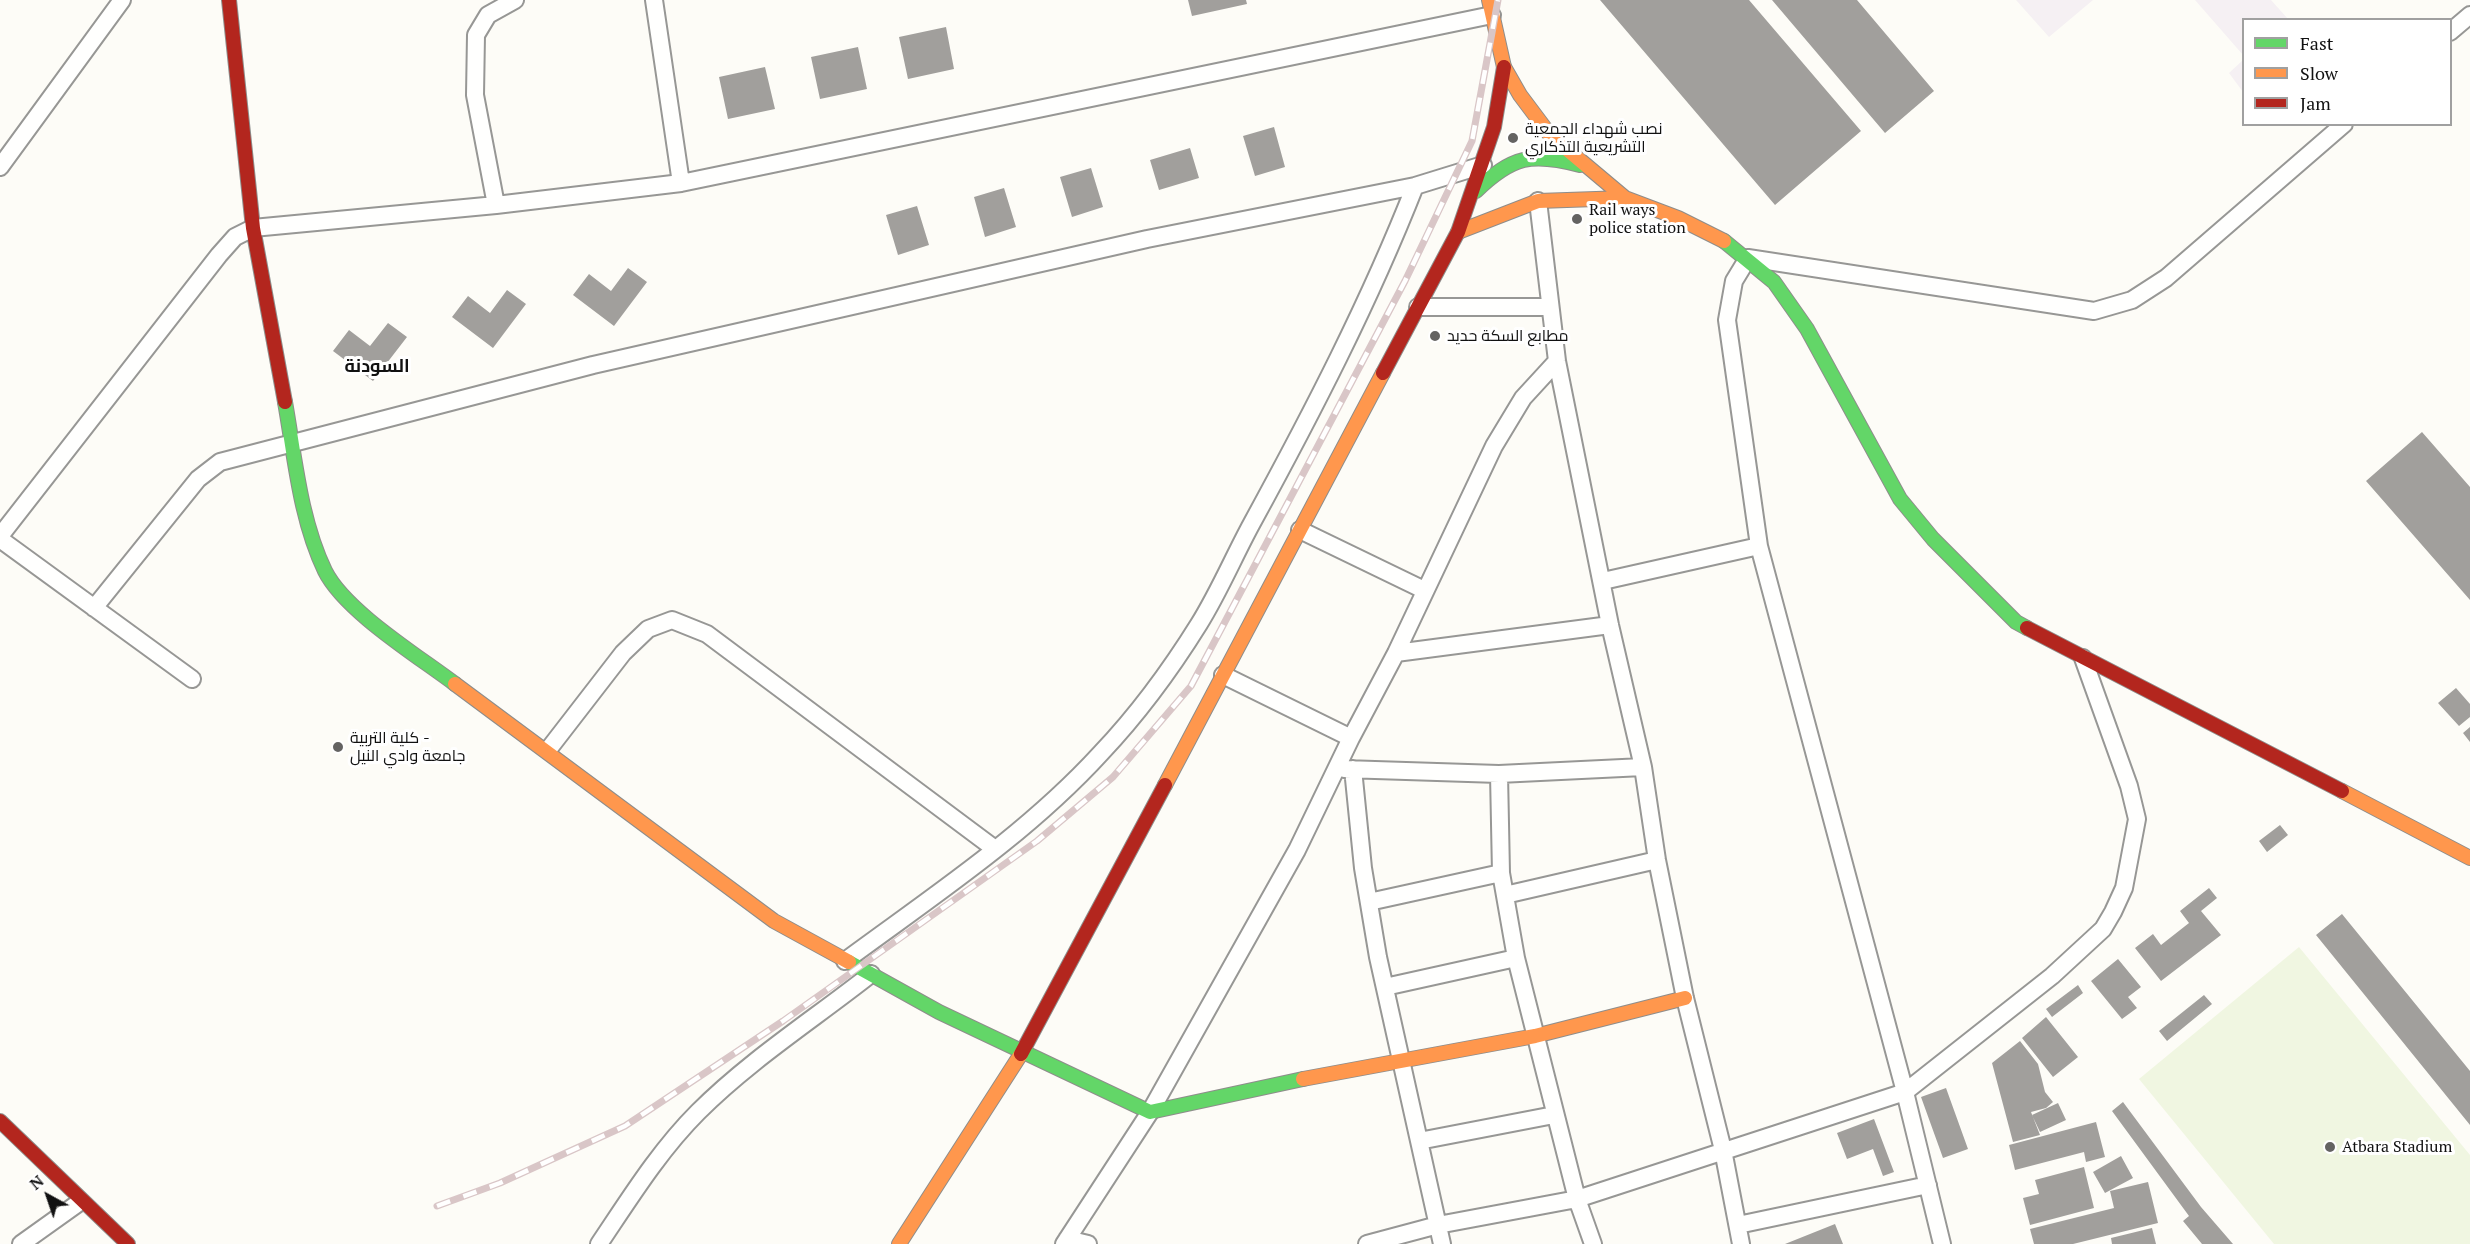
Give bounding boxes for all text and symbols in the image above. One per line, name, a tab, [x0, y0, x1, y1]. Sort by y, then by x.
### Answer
legend	[2242, 18, 2452, 126]
text: Fast	[2300, 31, 2333, 55]
text: Slow	[2300, 61, 2338, 85]
text: Jam	[2300, 91, 2331, 115]
place label: نصب شهداء الجمعية التشريعية التذكاري	[1525, 119, 1662, 157]
marker: نصب شهداء الجمعية التشريعية التذكاري	[1506, 131, 1520, 145]
place label: Rail ways police station	[1589, 200, 1686, 238]
marker: Rail ways police station	[1570, 212, 1584, 226]
place label: مطابع السكة حديد	[1447, 326, 1569, 346]
marker: مطابع السكة حديد	[1428, 329, 1442, 343]
district label: السودنة	[344, 356, 410, 378]
place label: كلية التربية - جامعة وادي النيل	[350, 728, 465, 766]
marker: كلية التربية - جامعة وادي النيل	[331, 740, 345, 754]
place label: Atbara Stadium	[2342, 1137, 2452, 1157]
marker: Atbara Stadium	[2323, 1140, 2337, 1154]
north arrow	[18, 1166, 78, 1226]
text: N	[25, 1170, 48, 1195]

